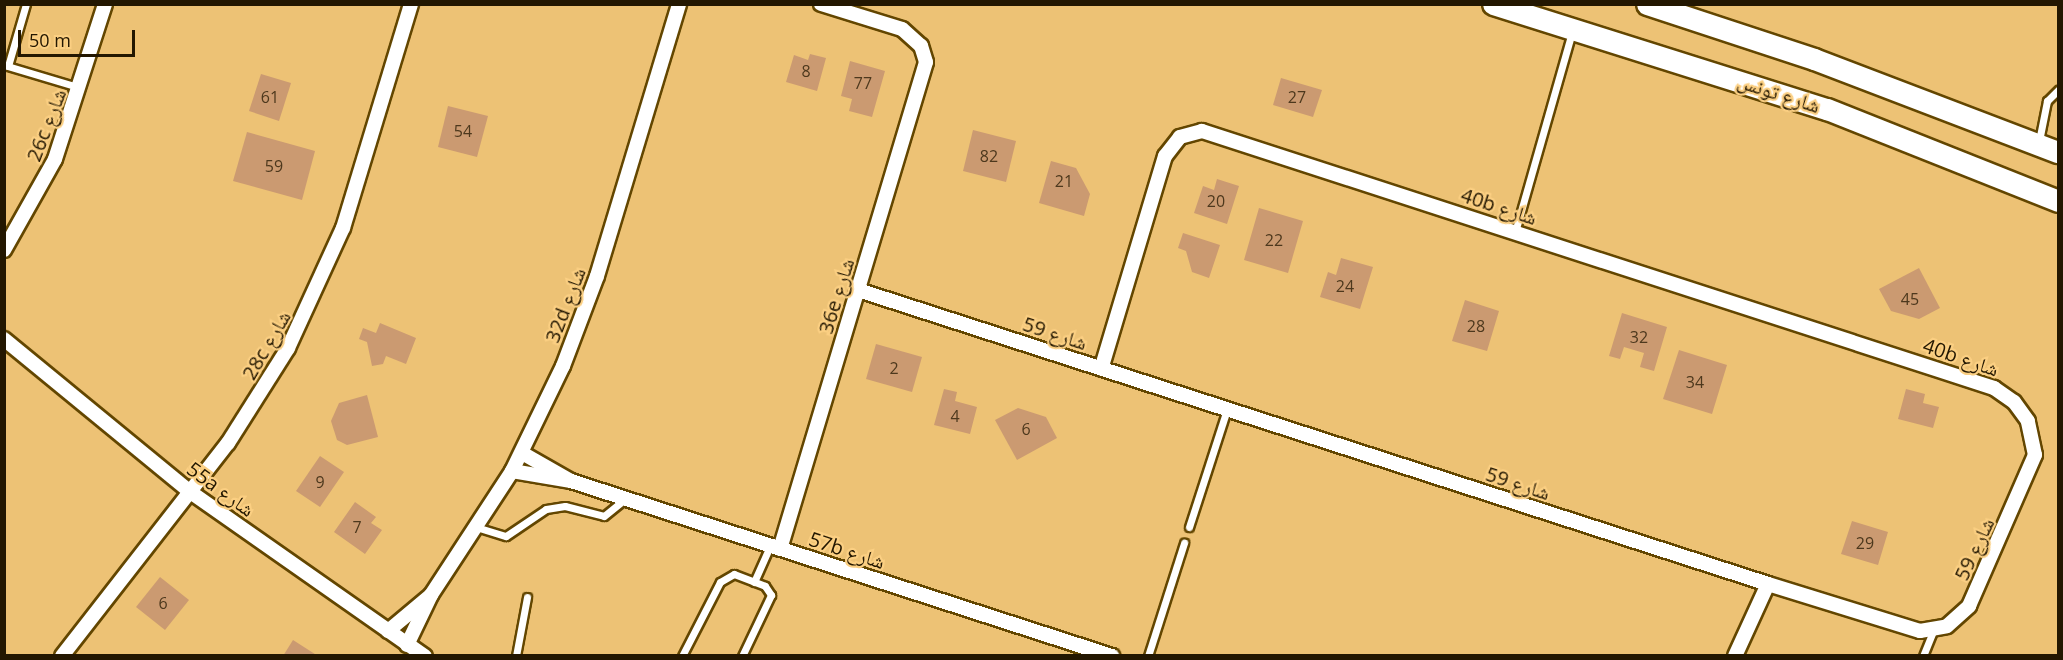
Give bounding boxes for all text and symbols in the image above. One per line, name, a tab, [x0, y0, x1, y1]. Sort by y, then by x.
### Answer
scale bar	[21, 18, 138, 56]
text: 50 m	[29, 28, 71, 52]
house number: 8	[801, 61, 811, 81]
street label: شارع تونس	[1735, 68, 1823, 118]
house number: 77	[854, 73, 872, 93]
street label: 26c شارع	[21, 85, 71, 165]
house number: 61	[261, 87, 279, 107]
house number: 27	[1288, 87, 1306, 107]
house number: 54	[454, 121, 472, 141]
house number: 82	[980, 146, 998, 166]
house number: 59	[265, 156, 283, 176]
house number: 21	[1055, 171, 1073, 191]
street label: 40b شارع	[1458, 182, 1540, 230]
house number: 20	[1207, 191, 1225, 211]
house number: 22	[1265, 230, 1283, 250]
street label: 36e شارع	[813, 256, 859, 336]
street label: 32d شارع	[540, 264, 590, 346]
house number: 24	[1336, 276, 1354, 296]
house number: 45	[1901, 289, 1919, 309]
street label: 28c شارع	[237, 306, 295, 384]
street label: شارع 59	[1020, 311, 1090, 355]
house number: 28	[1467, 316, 1485, 336]
house number: 32	[1630, 327, 1648, 347]
street label: 40b شارع	[1920, 333, 2002, 381]
house number: 2	[889, 358, 899, 378]
house number: 34	[1686, 372, 1704, 392]
house number: 4	[950, 406, 960, 426]
house number: 6	[1021, 419, 1031, 439]
street label: 55a شارع	[183, 457, 259, 521]
street label: شارع 59	[1483, 461, 1553, 505]
house number: 9	[315, 472, 325, 492]
street label: شارع 59	[1949, 514, 1999, 584]
house number: 7	[352, 517, 362, 537]
street label: 57b شارع	[806, 526, 888, 574]
house number: 29	[1856, 533, 1874, 553]
house number: 6	[158, 593, 168, 613]

